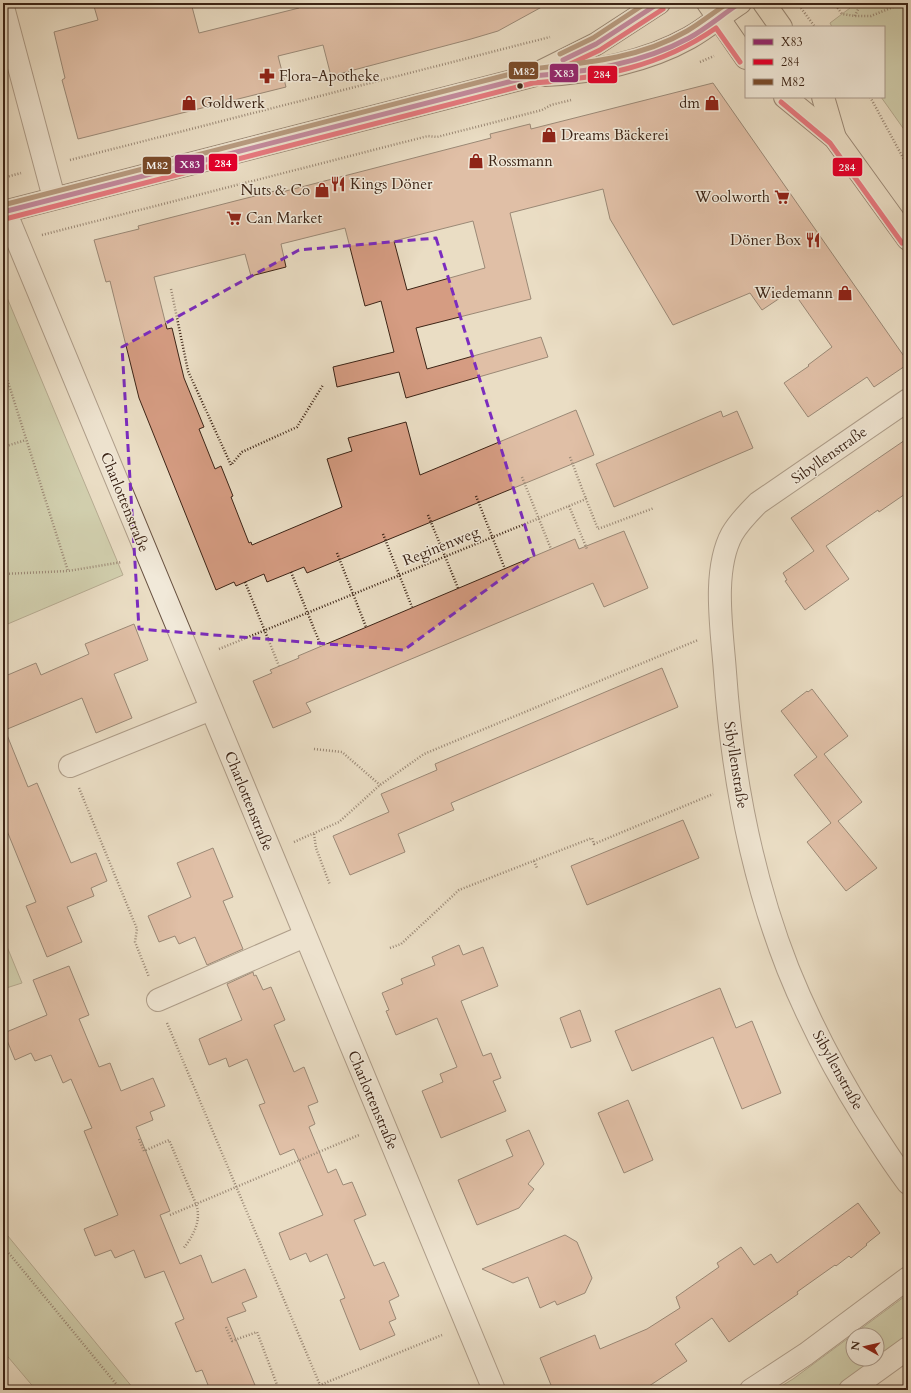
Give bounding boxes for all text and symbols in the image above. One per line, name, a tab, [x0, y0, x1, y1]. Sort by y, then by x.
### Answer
legend	[745, 26, 885, 98]
text: X83	[781, 34, 803, 50]
text: 284	[781, 54, 799, 70]
line badge: M82	[508, 61, 539, 80]
line badge: X83	[549, 63, 579, 83]
text: M82	[513, 64, 535, 79]
line badge: 284	[587, 65, 618, 84]
place label: Flora-Apotheke	[279, 66, 380, 86]
text: X83	[554, 66, 575, 81]
pharmacy icon: Flora-Apotheke	[258, 67, 276, 85]
text: 284	[594, 67, 611, 82]
text: M82	[781, 74, 805, 90]
unlabelled marker	[515, 81, 525, 91]
place label: Goldwerk	[201, 93, 265, 113]
place label: dm	[679, 93, 700, 113]
shop icon: Goldwerk	[180, 94, 198, 112]
shop icon: dm	[703, 94, 721, 112]
place label: Dreams Bäckerei	[561, 125, 669, 145]
shop icon: Dreams Bäckerei	[540, 126, 558, 144]
place label: Rossmann	[488, 151, 553, 171]
shop icon: Rossmann	[467, 152, 485, 170]
line badge: 284	[208, 153, 238, 172]
line badge: X83	[174, 154, 205, 174]
line badge: M82	[142, 156, 172, 175]
text: 284	[215, 156, 232, 171]
text: X83	[180, 157, 201, 172]
line badge: 284	[832, 157, 863, 177]
text: M82	[146, 158, 168, 173]
text: 284	[839, 160, 856, 175]
place label: Kings Döner	[350, 174, 433, 194]
restaurant icon: Kings Döner	[329, 175, 347, 193]
place label: Nuts & Co	[240, 180, 310, 200]
shop icon: Nuts & Co	[313, 181, 331, 199]
place label: Woolworth	[694, 187, 771, 207]
supermarket icon: Woolworth	[773, 188, 791, 206]
place label: Can Market	[246, 208, 322, 228]
supermarket icon: Can Market	[225, 209, 243, 227]
place label: Döner Box	[730, 230, 802, 250]
restaurant icon: Döner Box	[804, 231, 822, 249]
place label: Wiedemann	[753, 283, 833, 303]
shop icon: Wiedemann	[836, 284, 854, 302]
street label: Sibyllenstraße	[787, 421, 871, 488]
street label: Charlottenstraße	[96, 449, 154, 555]
street label: Reginenweg	[400, 521, 483, 570]
street label: Sibyllenstraße	[719, 720, 753, 810]
street label: Charlottenstraße	[220, 748, 278, 854]
street label: Sibyllenstraße	[808, 1027, 868, 1114]
street label: Charlottenstraße	[343, 1047, 403, 1153]
north arrow	[845, 1327, 885, 1367]
text: N	[848, 1339, 864, 1351]

